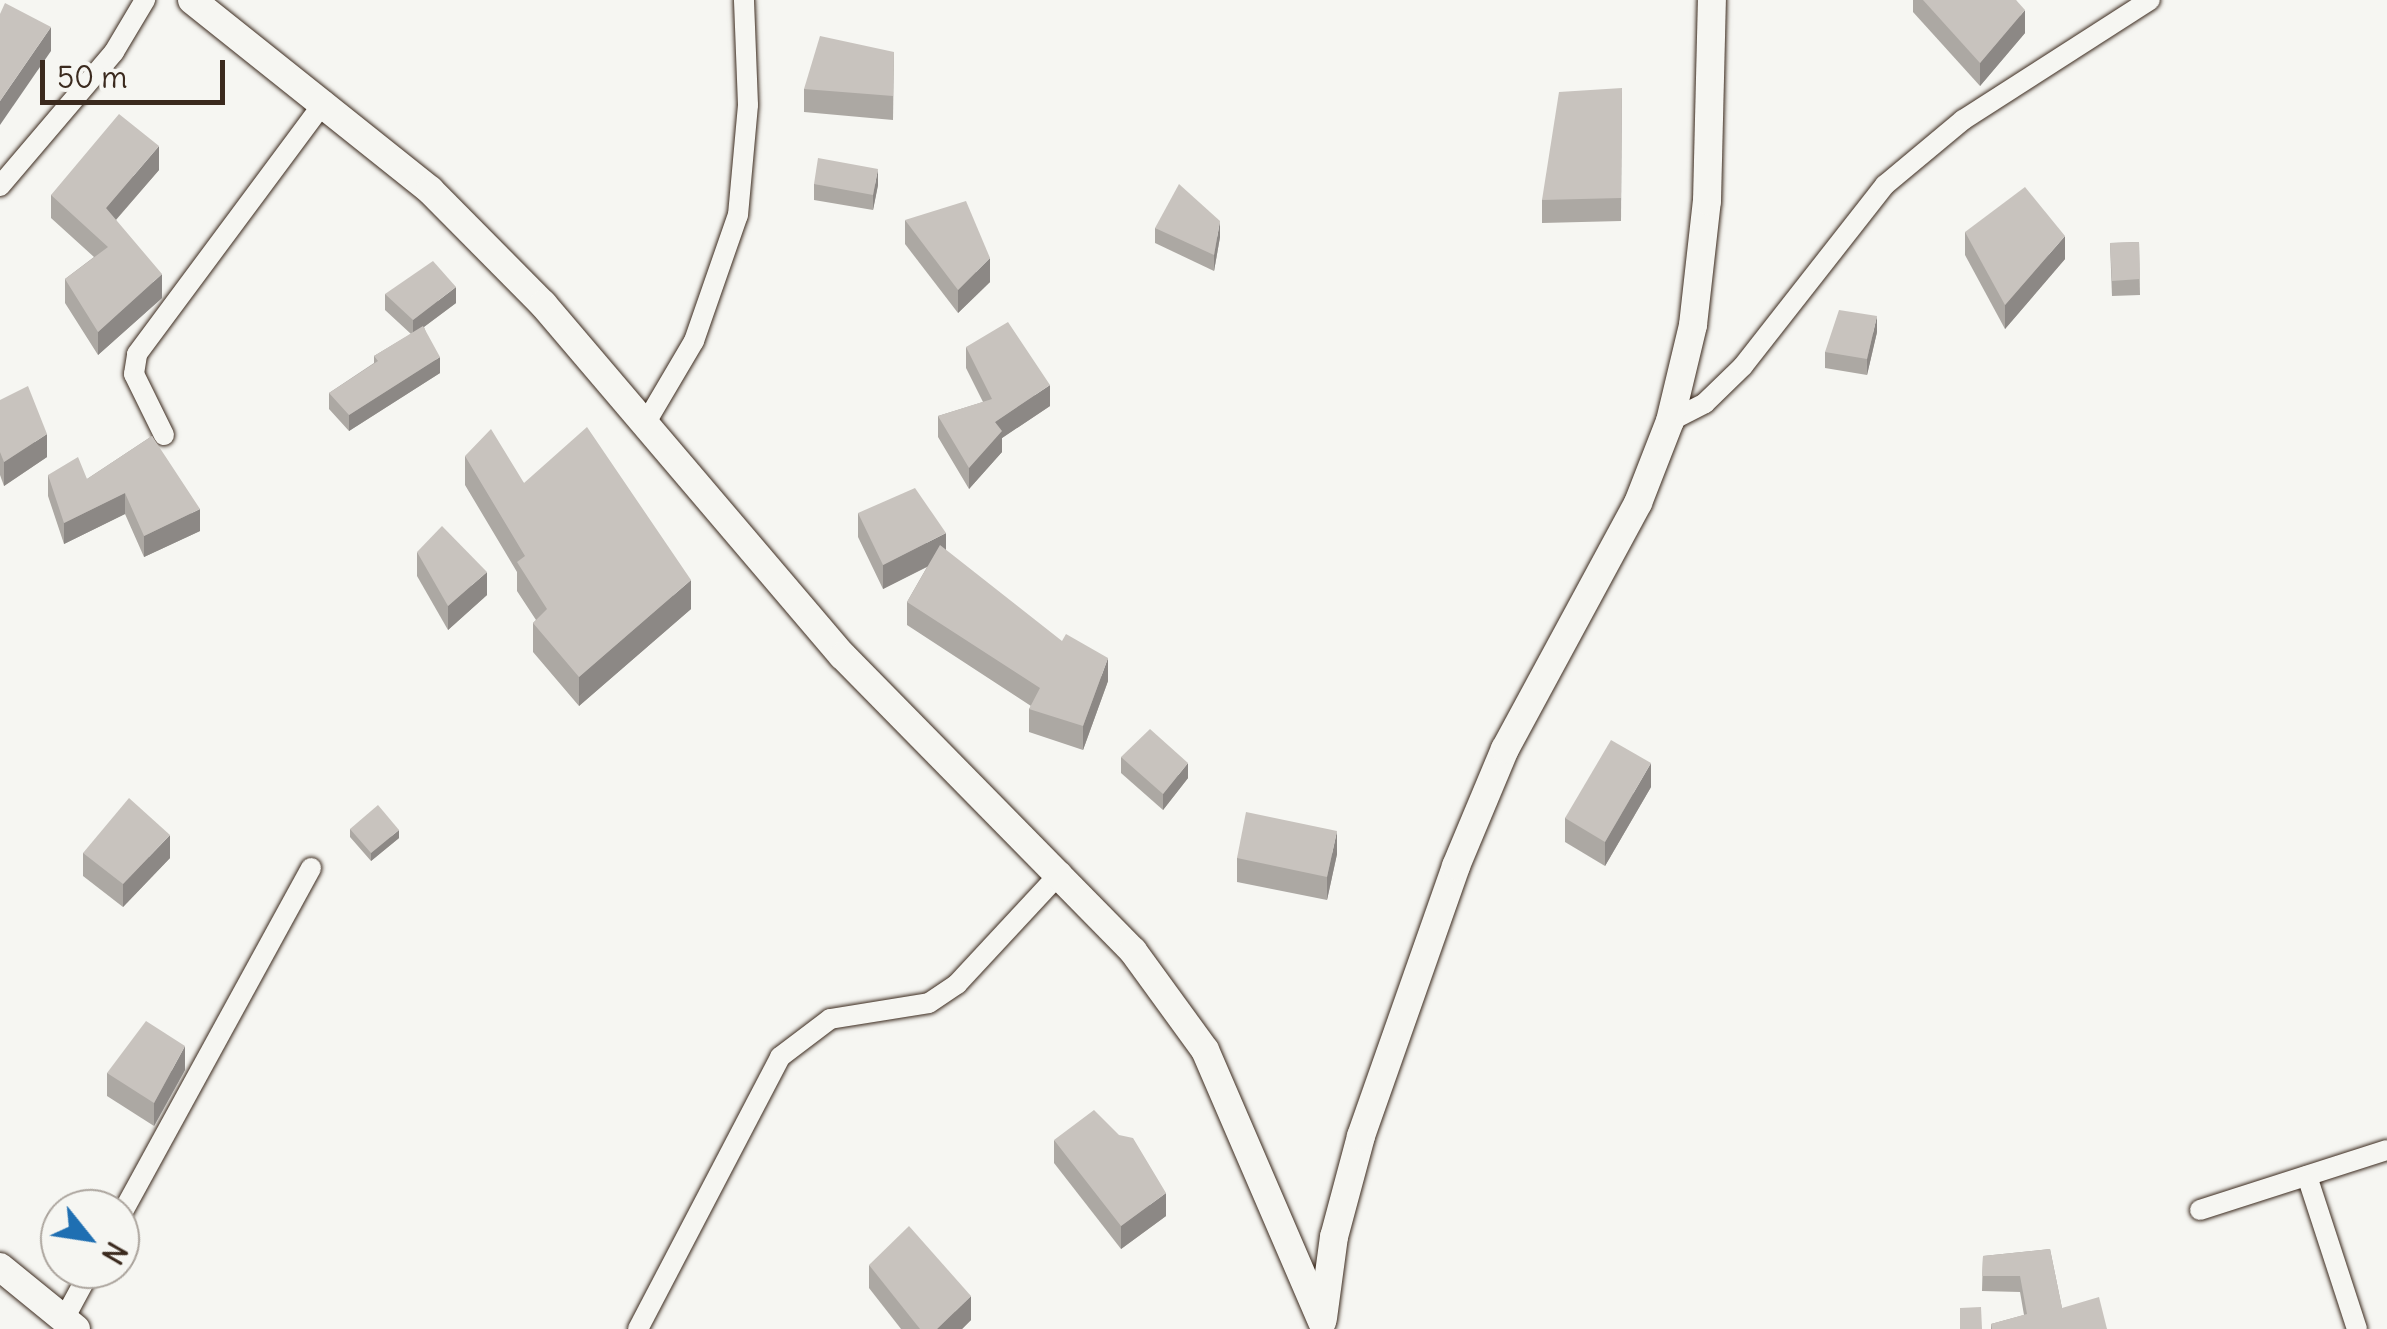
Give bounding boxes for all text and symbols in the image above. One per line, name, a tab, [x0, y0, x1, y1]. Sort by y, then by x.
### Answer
scale bar	[45, 40, 230, 102]
text: 50 m	[57, 58, 127, 96]
north arrow	[40, 1189, 140, 1289]
text: N	[94, 1236, 135, 1270]

